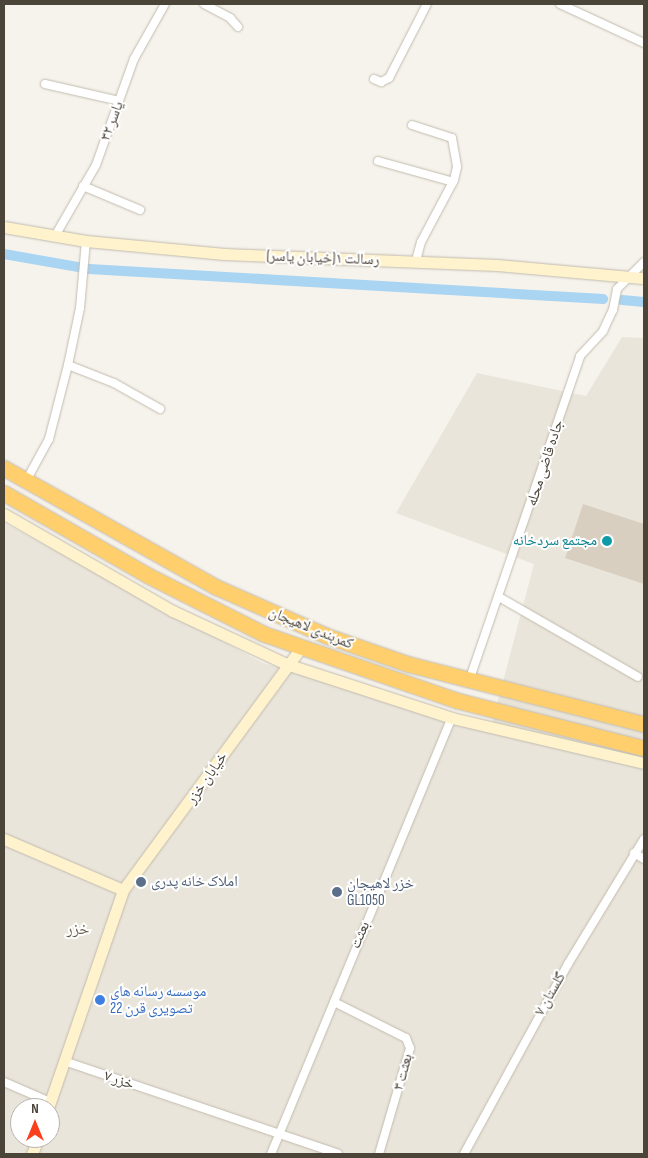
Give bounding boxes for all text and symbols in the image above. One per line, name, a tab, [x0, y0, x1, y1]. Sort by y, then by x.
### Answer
street label: یاسر ۳۲	[97, 99, 127, 143]
street label: رسالت ۱(خیابان یاسر)	[266, 247, 380, 269]
street label: جاده قاضی محله	[523, 417, 567, 509]
place label: مجتمع سردخانه	[513, 532, 597, 550]
marker: مجتمع سردخانه	[601, 535, 613, 547]
street label: کمربندی لاهیجان	[266, 603, 356, 653]
street label: خیابان خزر	[183, 749, 231, 807]
place label: املاک خانه پدری	[151, 873, 238, 891]
place label: خزر لاهیجان GL1050	[347, 874, 414, 909]
marker: املاک خانه پدری	[135, 876, 147, 888]
marker: خزر لاهیجان GL1050	[331, 886, 343, 898]
street label: بعثت	[346, 919, 374, 951]
district label: خزر	[67, 920, 89, 940]
street label: گلستان ۷	[530, 969, 570, 1019]
place label: موسسه رسانه های تصویری قرن 22	[110, 982, 206, 1017]
marker: موسسه رسانه های تصویری قرن 22	[94, 994, 106, 1006]
street label: بعثت ۳	[390, 1052, 416, 1092]
street label: خزر ۷	[102, 1067, 136, 1093]
north arrow	[10, 1098, 60, 1148]
text: N	[31, 1100, 39, 1117]

